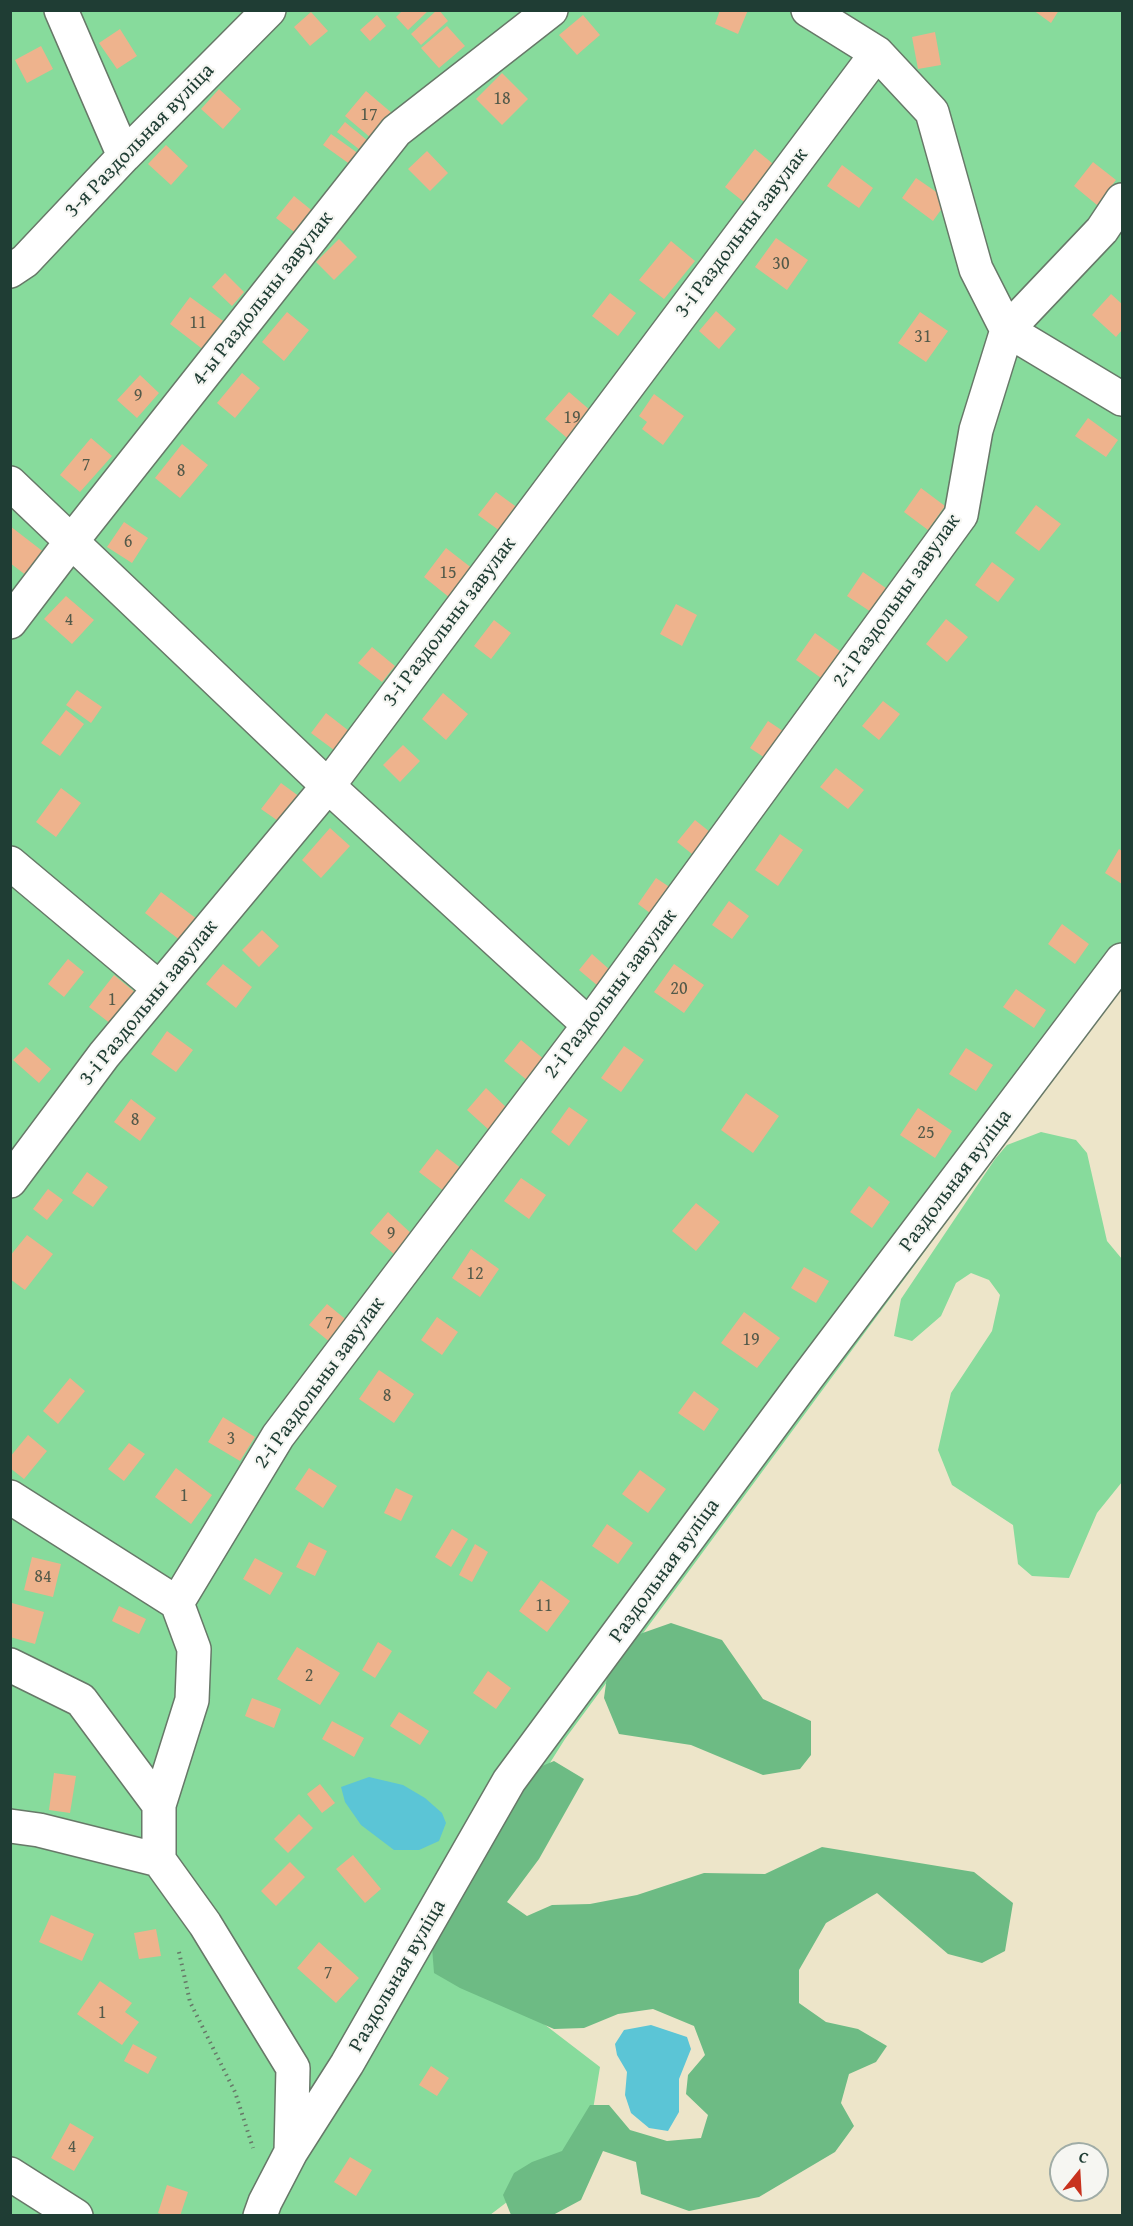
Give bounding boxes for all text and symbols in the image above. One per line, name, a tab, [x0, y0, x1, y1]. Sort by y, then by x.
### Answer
street label: 3-я Раздольная вуліца	[60, 59, 220, 223]
house number: 18	[493, 88, 511, 110]
house number: 17	[360, 104, 378, 126]
street label: 3-і Раздольны завулак	[670, 143, 814, 323]
street label: 4-ы Раздольны завулак	[187, 207, 339, 391]
house number: 30	[772, 253, 790, 275]
house number: 11	[189, 312, 207, 334]
house number: 31	[914, 326, 932, 348]
house number: 9	[134, 385, 142, 407]
house number: 19	[563, 407, 581, 429]
house number: 7	[82, 454, 90, 476]
house number: 8	[177, 460, 185, 482]
street label: 2-і Раздольны завулак	[828, 509, 966, 693]
house number: 6	[124, 531, 132, 553]
street label: 3-і Раздольны завулак	[378, 532, 522, 712]
house number: 15	[439, 562, 457, 584]
house number: 4	[65, 609, 73, 631]
street label: 2-і Раздольны завулак	[539, 904, 683, 1084]
street label: 3-і Раздольны завулак	[74, 915, 224, 1091]
house number: 20	[670, 978, 688, 1000]
house number: 1	[108, 989, 116, 1011]
street label: Раздольная вуліца	[894, 1105, 1018, 1257]
house number: 8	[131, 1109, 139, 1131]
house number: 25	[917, 1122, 935, 1144]
house number: 9	[387, 1223, 395, 1245]
house number: 12	[466, 1263, 484, 1285]
street label: 2-і Раздольны завулак	[249, 1292, 391, 1474]
house number: 7	[325, 1312, 333, 1334]
house number: 19	[742, 1329, 760, 1351]
house number: 8	[383, 1385, 391, 1407]
house number: 3	[227, 1428, 235, 1450]
house number: 1	[180, 1485, 188, 1507]
street label: Раздольная вуліца	[604, 1494, 726, 1648]
house number: 84	[34, 1566, 52, 1588]
house number: 11	[535, 1595, 553, 1617]
house number: 2	[305, 1665, 313, 1687]
street label: Раздольная вуліца	[344, 1895, 452, 2057]
house number: 7	[324, 1962, 332, 1984]
house number: 1	[98, 2002, 106, 2024]
house number: 4	[68, 2136, 76, 2158]
north arrow	[1049, 2142, 1109, 2202]
text: С	[1076, 2144, 1092, 2170]

